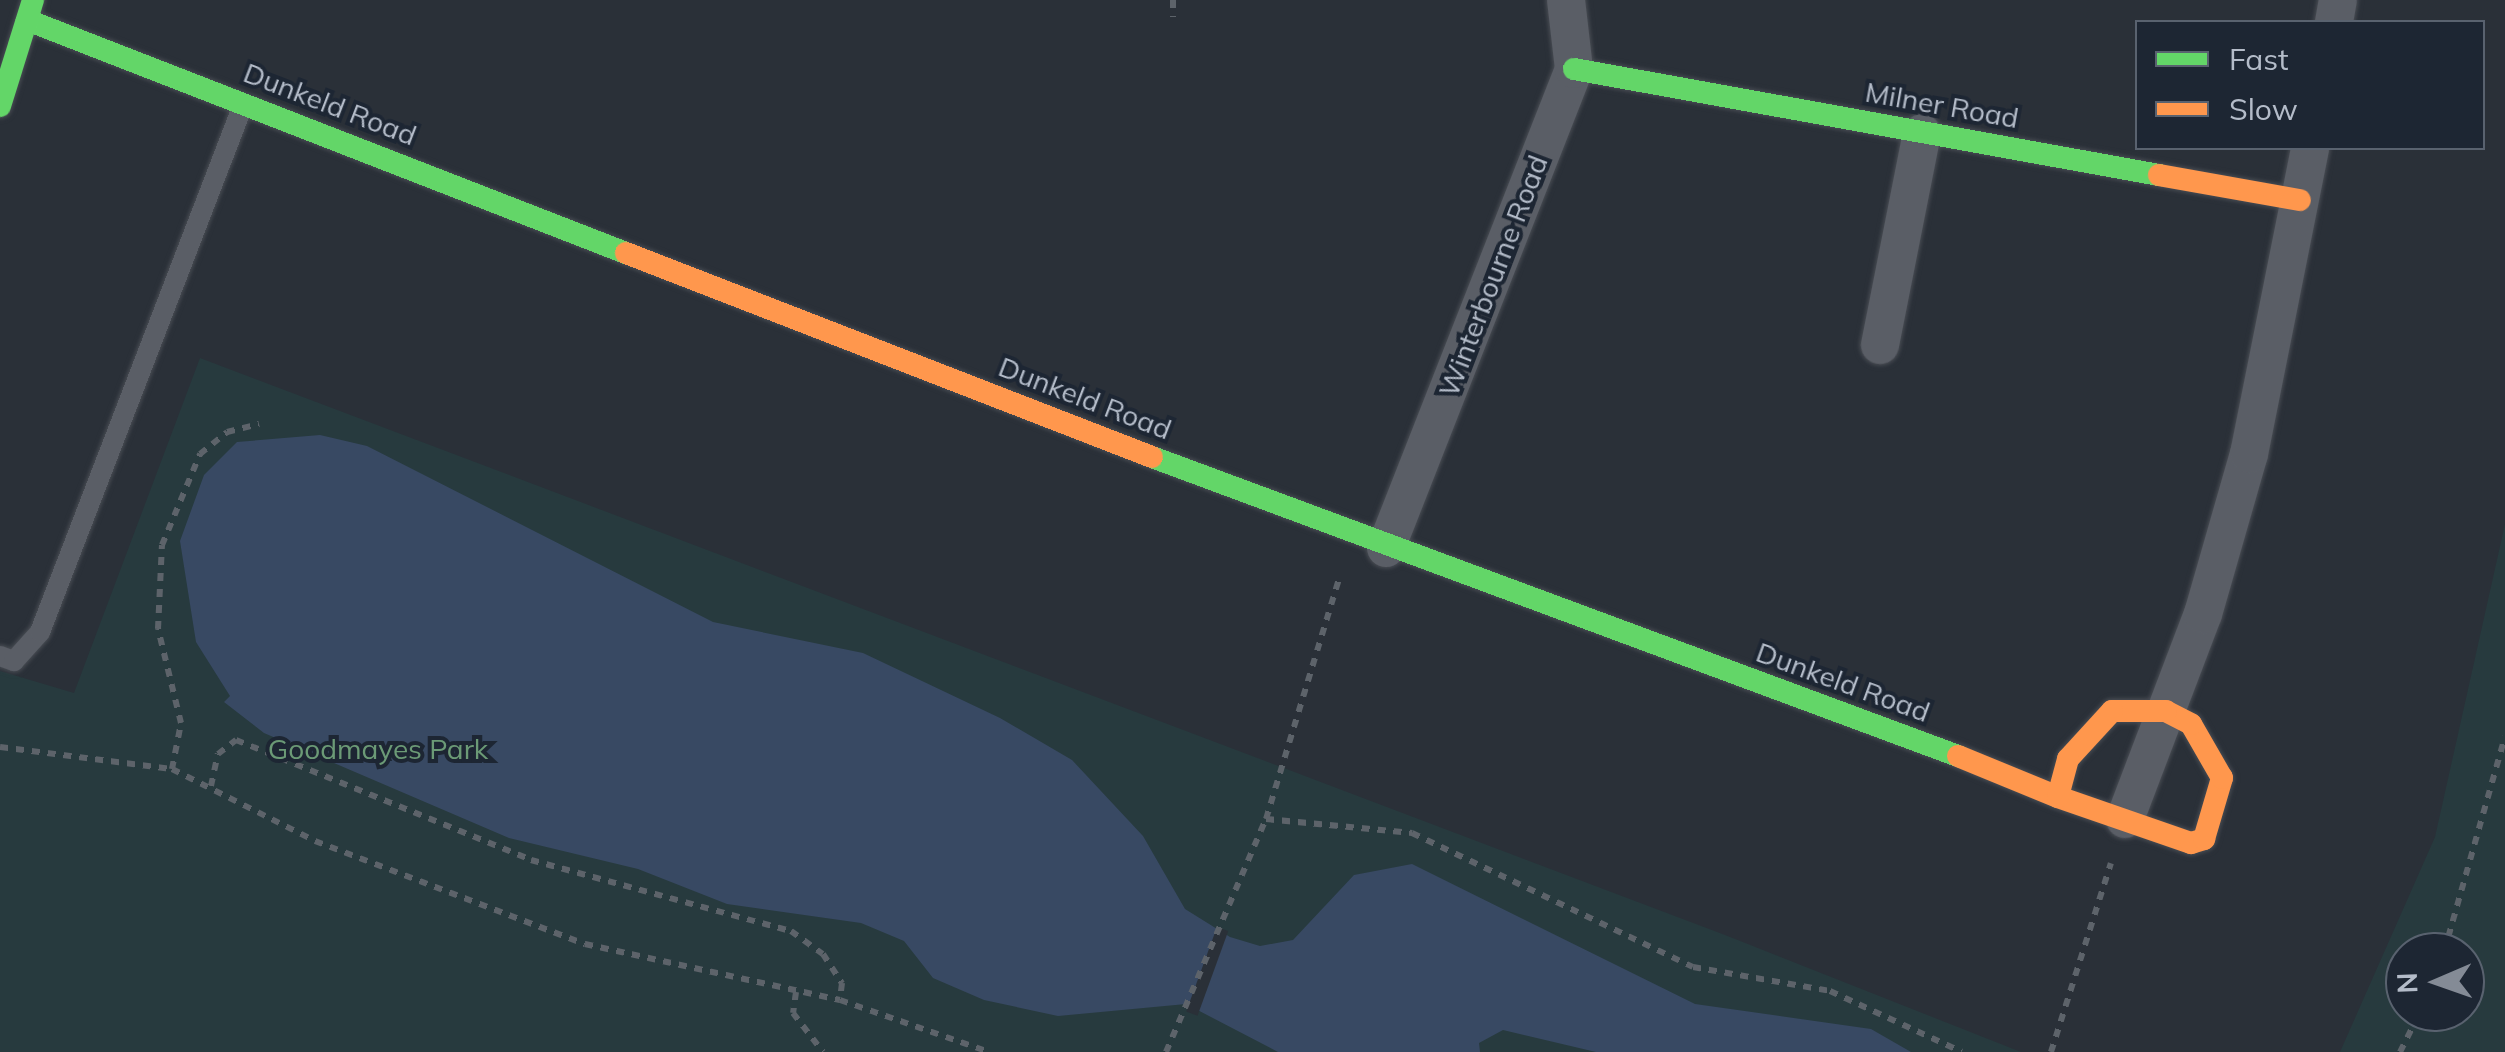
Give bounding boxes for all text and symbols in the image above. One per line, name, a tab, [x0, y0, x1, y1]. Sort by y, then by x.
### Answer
legend	[2135, 20, 2485, 150]
text: Fast	[2229, 40, 2289, 78]
street label: Dunkeld Road	[239, 56, 421, 152]
street label: Milner Road	[1863, 75, 2021, 135]
text: Slow	[2229, 90, 2298, 128]
street label: Winterbourne Road	[1431, 150, 1555, 402]
street label: Dunkeld Road	[994, 350, 1176, 446]
street label: Dunkeld Road	[1752, 635, 1934, 729]
park label: Goodmayes Park	[268, 732, 488, 766]
north arrow	[2385, 932, 2485, 1032]
text: N	[2389, 972, 2424, 994]

